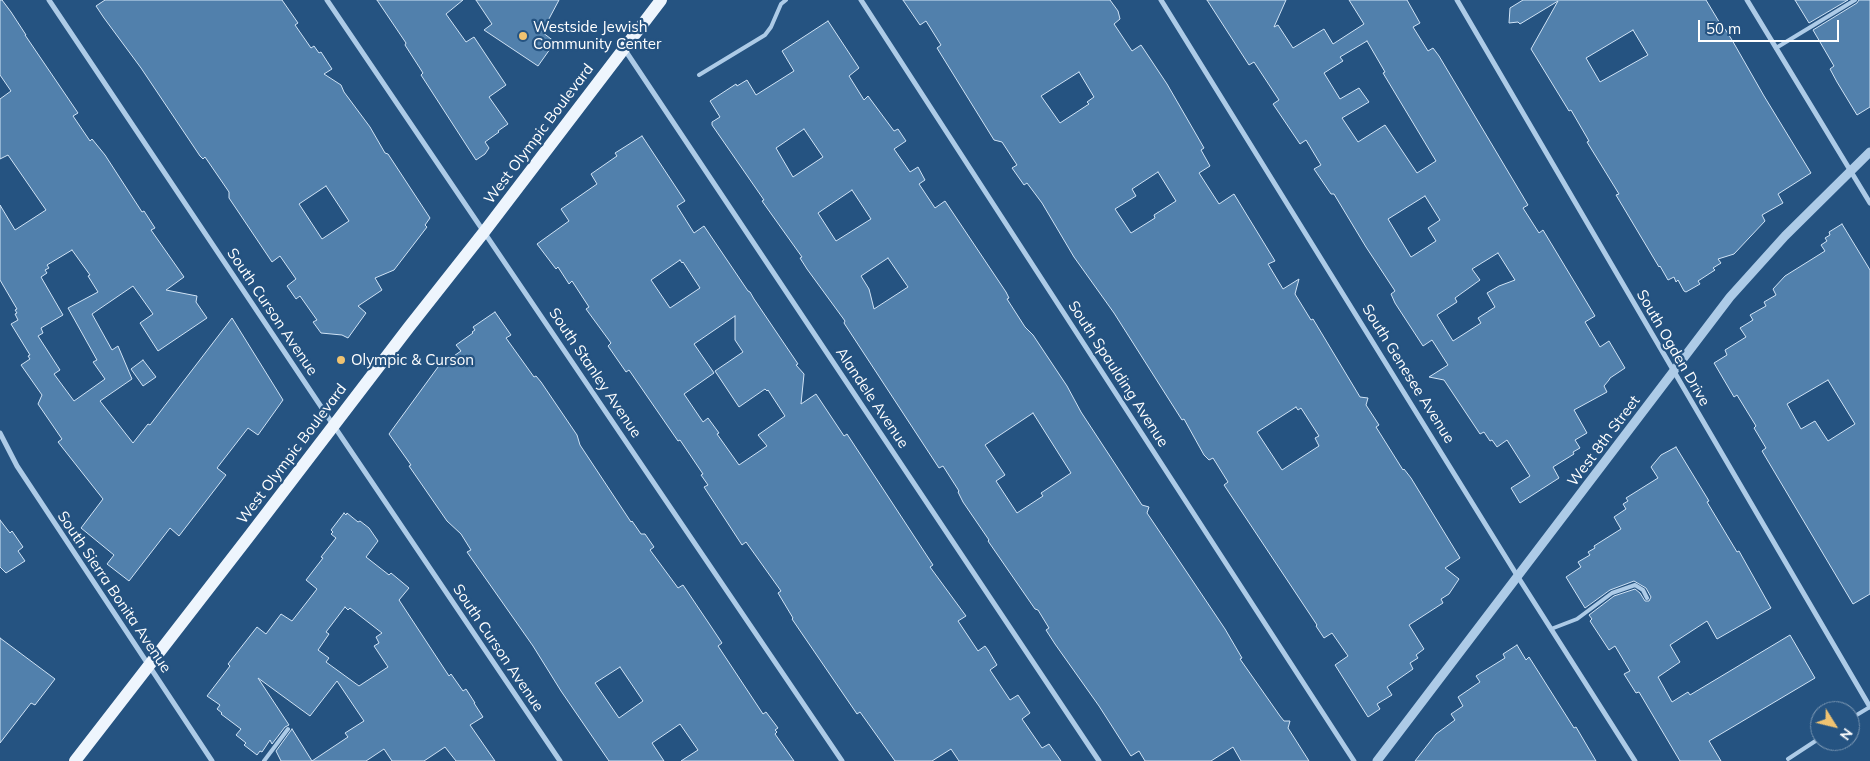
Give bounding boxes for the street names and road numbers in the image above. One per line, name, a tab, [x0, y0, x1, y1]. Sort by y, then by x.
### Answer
street label: West Olympic Boulevard	[480, 60, 598, 208]
street label: South Curson Avenue	[223, 245, 321, 379]
street label: South Ogden Drive	[1632, 287, 1714, 409]
street label: South Spaulding Avenue	[1064, 298, 1172, 450]
street label: South Genesee Avenue	[1358, 301, 1458, 447]
street label: South Stanley Avenue	[545, 305, 645, 441]
street label: Alandele Avenue	[832, 344, 912, 452]
street label: West Olympic Boulevard	[233, 380, 351, 528]
street label: West 8th Street	[1564, 392, 1644, 490]
street label: South Sierra Bonita Avenue	[53, 508, 175, 676]
street label: South Curson Avenue	[449, 581, 547, 715]

